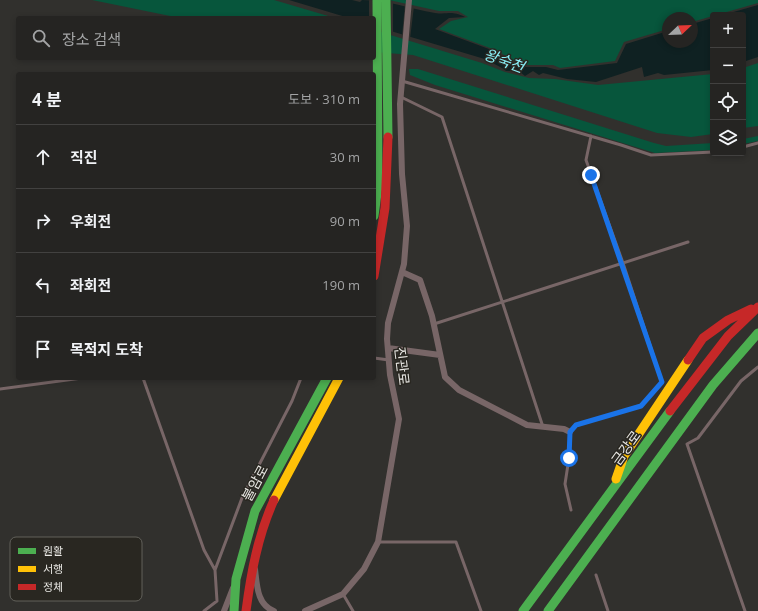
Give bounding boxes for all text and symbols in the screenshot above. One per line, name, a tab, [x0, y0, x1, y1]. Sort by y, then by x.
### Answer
north arrow	[662, 12, 698, 48]
map controls	[710, 12, 746, 156]
button: +	[710, 12, 746, 48]
search box	[16, 16, 376, 60]
icon: search	[30, 27, 52, 49]
text: 장소 검색	[62, 29, 121, 49]
water label: 왕숙천	[481, 44, 529, 77]
button: −	[710, 48, 746, 84]
button: locate	[710, 84, 746, 120]
text: 4 분	[32, 88, 62, 111]
text: 도보 · 310 m	[288, 90, 360, 108]
button: layers	[710, 120, 746, 156]
icon: ahead	[32, 146, 54, 168]
text: 직진	[70, 147, 98, 167]
text: 30 m	[330, 148, 360, 166]
route end	[582, 166, 600, 184]
icon: right	[32, 210, 54, 232]
text: 우회전	[70, 211, 111, 231]
text: 90 m	[330, 212, 360, 230]
icon: left	[32, 274, 54, 296]
text: 좌회전	[70, 275, 111, 295]
text: 190 m	[322, 276, 360, 294]
icon: arrive	[32, 338, 54, 360]
text: 목적지 도착	[70, 339, 143, 359]
street label: 진관로	[391, 346, 414, 386]
street label: 금강로	[607, 426, 645, 469]
route start	[560, 449, 578, 467]
street label: 불암로	[237, 461, 272, 504]
legend	[10, 537, 142, 601]
text: 원활	[43, 543, 63, 558]
text: 서행	[43, 561, 63, 576]
text: 정체	[43, 579, 63, 594]

